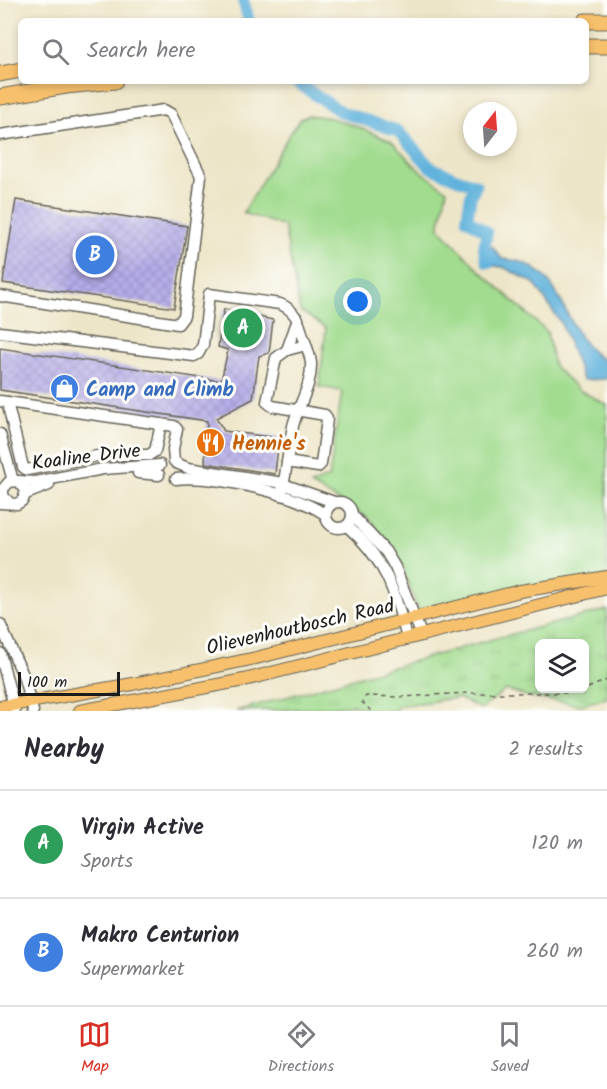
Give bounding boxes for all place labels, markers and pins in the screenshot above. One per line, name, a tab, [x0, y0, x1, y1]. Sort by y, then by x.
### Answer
pin: B	[76, 232, 115, 278]
pin: A	[224, 306, 262, 350]
shop icon: Camp and Climb	[49, 373, 81, 405]
place label: Camp and Climb	[86, 375, 234, 407]
restaurant icon: Hennie's	[195, 427, 227, 459]
place label: Hennie's	[232, 429, 306, 461]

